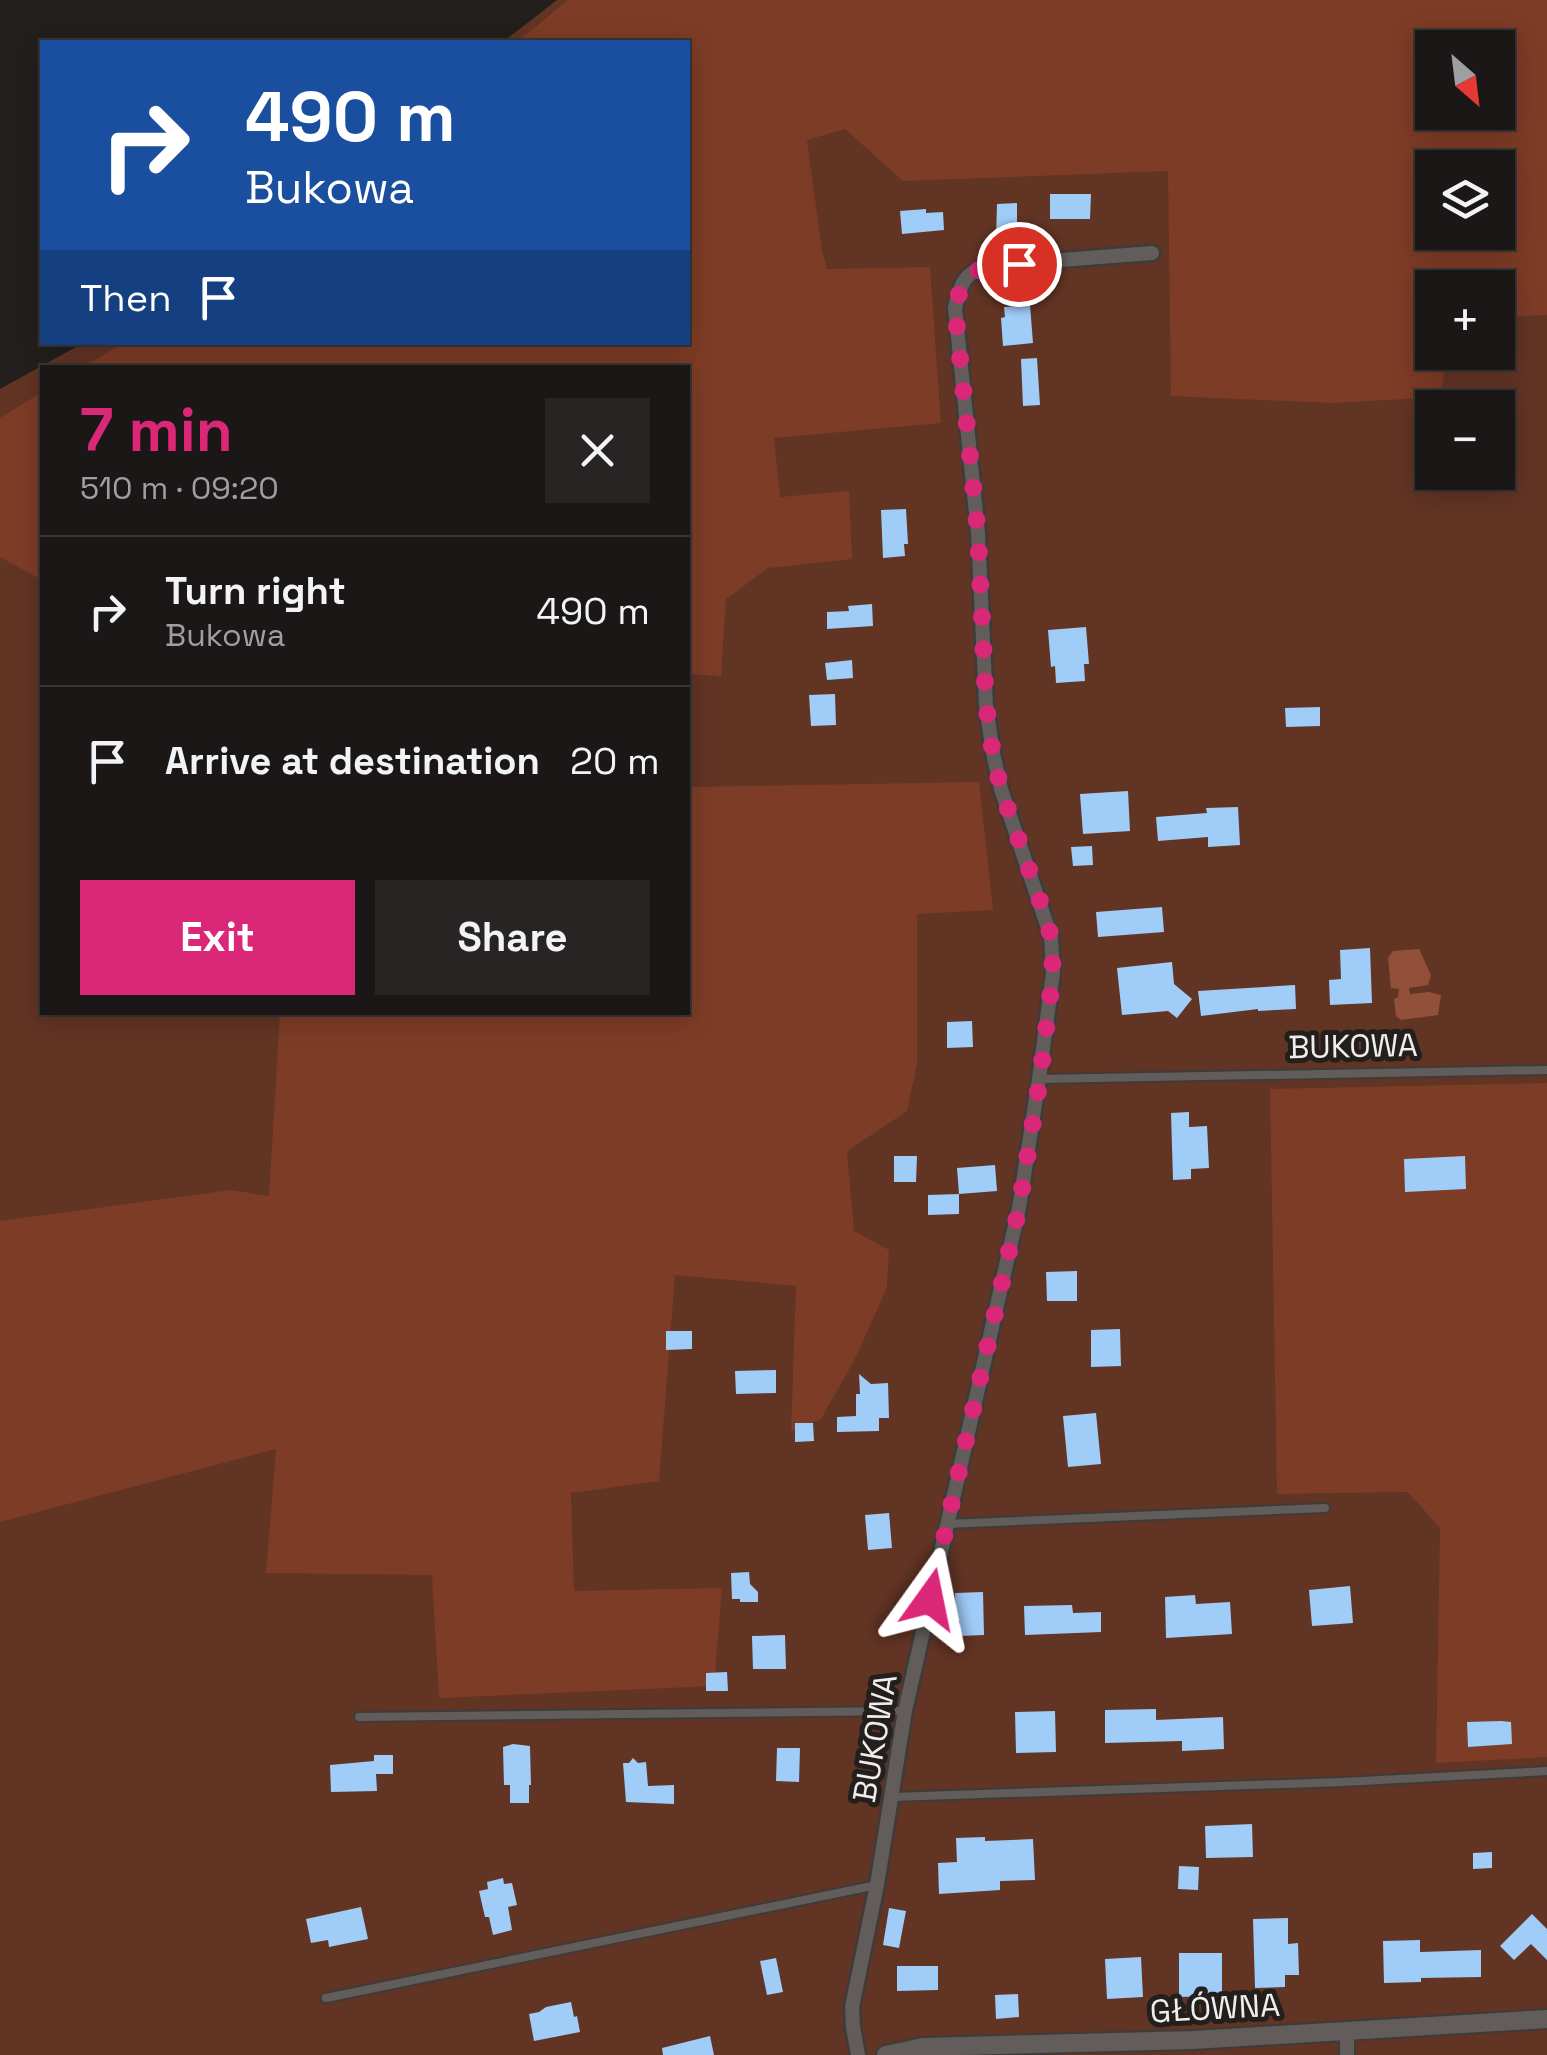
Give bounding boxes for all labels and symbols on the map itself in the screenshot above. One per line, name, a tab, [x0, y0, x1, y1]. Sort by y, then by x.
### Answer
north arrow	[1415, 30, 1515, 130]
pin	[977, 222, 1062, 307]
street label: BUKOWA	[1288, 1025, 1418, 1067]
position arrow	[878, 1547, 982, 1651]
street label: BUKOWA	[844, 1671, 906, 1805]
street label: GŁÓWNA	[1149, 1985, 1281, 2031]

